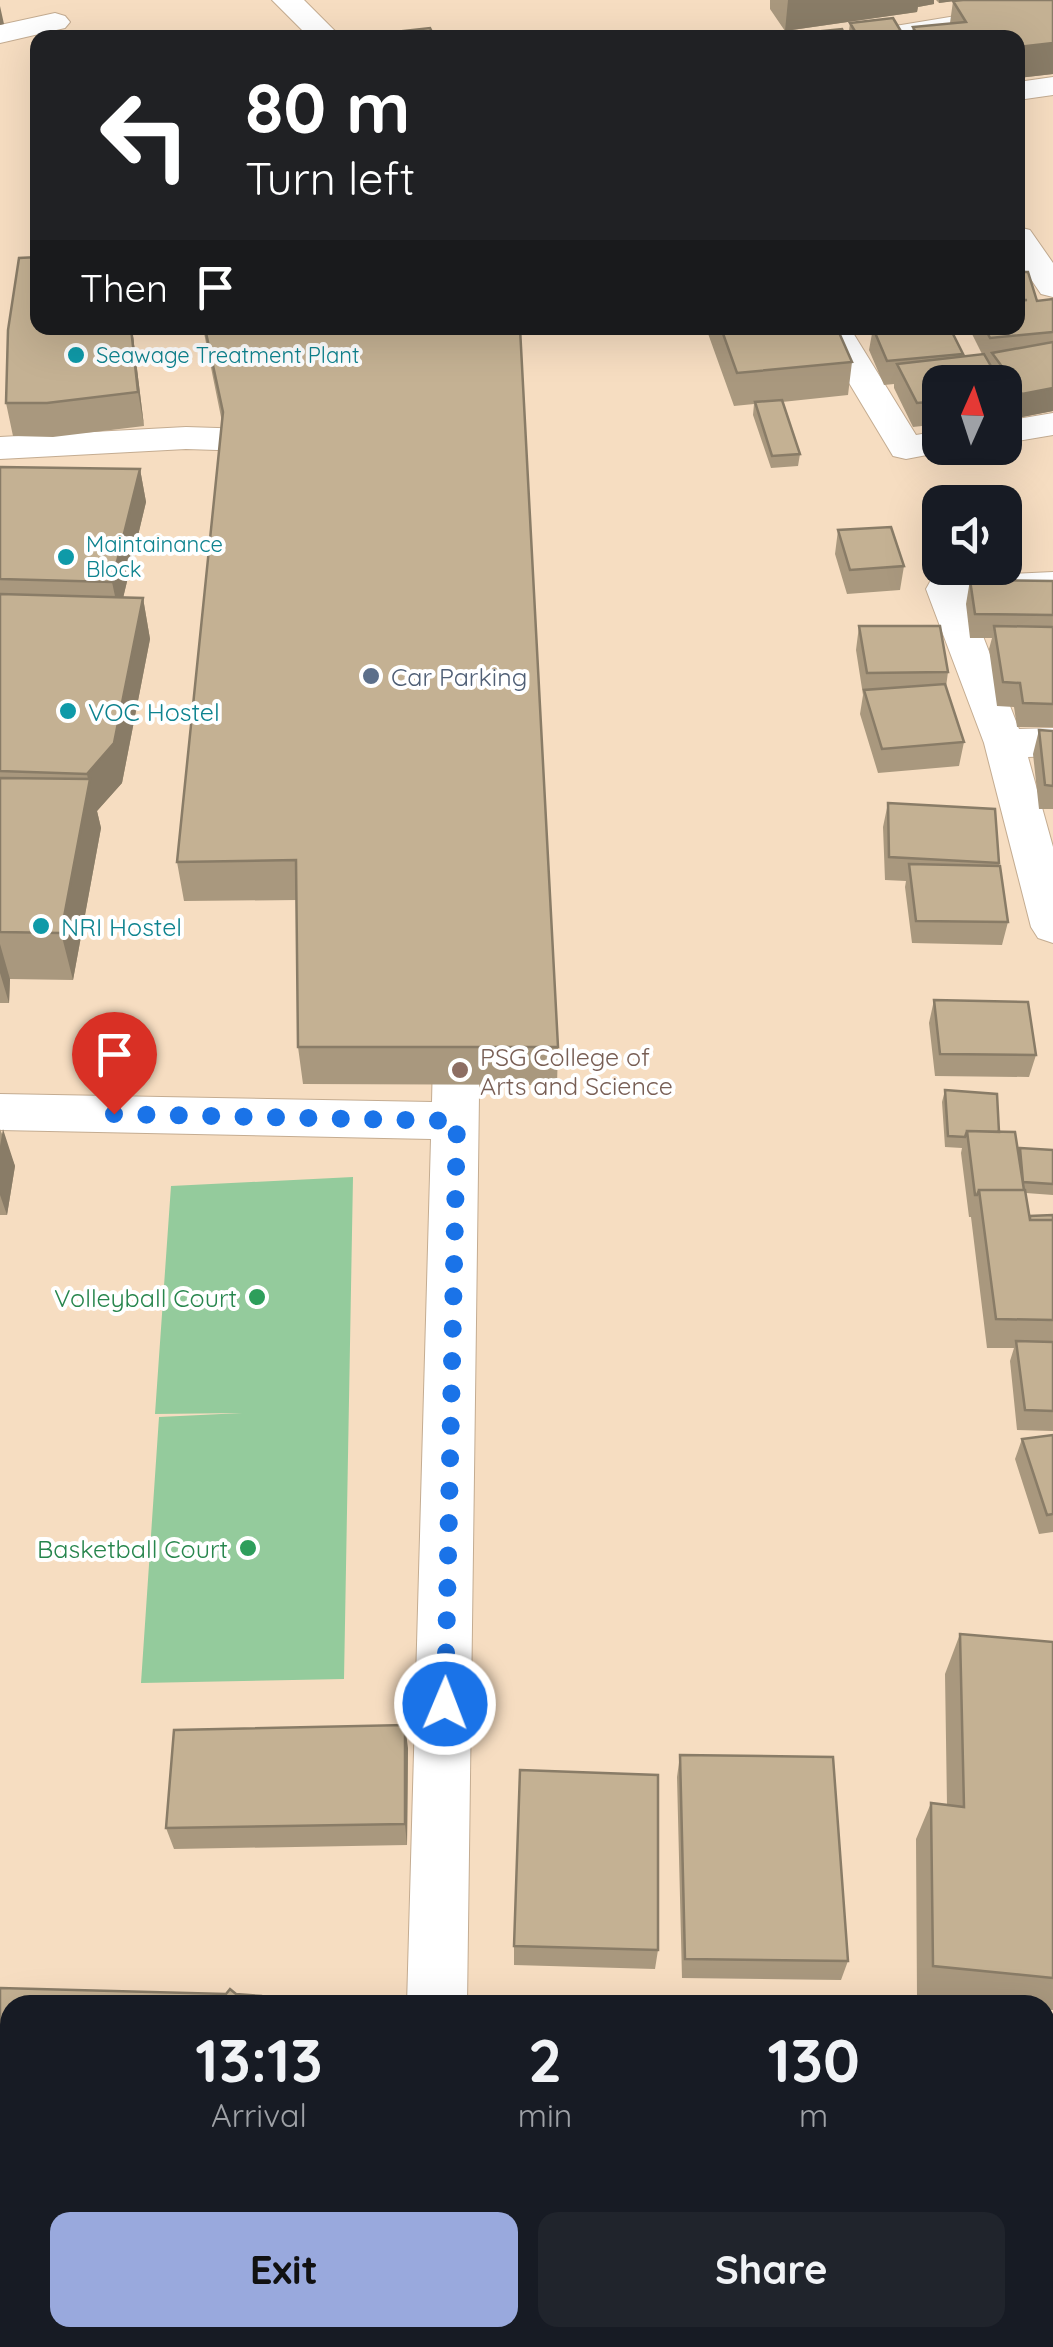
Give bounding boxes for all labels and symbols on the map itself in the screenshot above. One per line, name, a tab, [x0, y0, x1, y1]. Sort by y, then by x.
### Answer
place label: Seawage Treatment Plant	[96, 341, 359, 369]
marker: Seawage Treatment Plant	[65, 344, 87, 366]
north arrow	[922, 365, 1022, 465]
place label: Maintainance Block	[86, 530, 223, 583]
marker: Maintainance Block	[55, 546, 77, 568]
place label: Car Parking	[391, 661, 527, 692]
marker: Car Parking	[360, 665, 382, 687]
place label: VOC Hostel	[88, 696, 220, 727]
marker: VOC Hostel	[57, 700, 79, 722]
place label: NRI Hostel	[61, 911, 182, 942]
marker: NRI Hostel	[30, 915, 52, 937]
pin	[72, 1012, 157, 1115]
place label: PSG College of Arts and Science	[480, 1041, 673, 1101]
marker: PSG College of Arts and Science	[449, 1059, 471, 1081]
place label: Volleyball Court	[54, 1282, 237, 1313]
marker: Volleyball Court	[246, 1286, 268, 1308]
place label: Basketball Court	[37, 1533, 228, 1564]
marker: Basketball Court	[237, 1537, 259, 1559]
position arrow	[393, 1652, 497, 1756]

